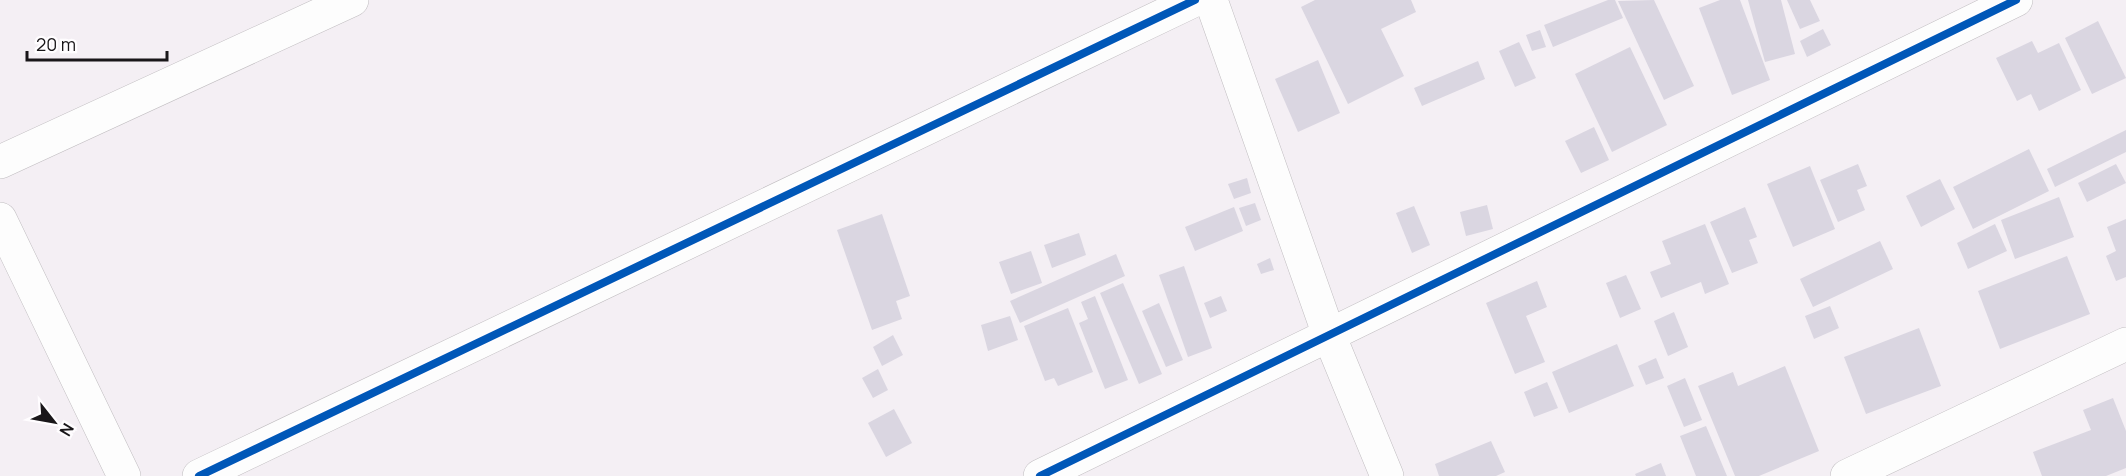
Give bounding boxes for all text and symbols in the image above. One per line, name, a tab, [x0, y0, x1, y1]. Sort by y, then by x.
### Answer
scale bar	[27, 24, 166, 62]
text: 20 m	[36, 32, 76, 56]
north arrow	[24, 392, 84, 452]
text: N	[54, 419, 79, 440]

